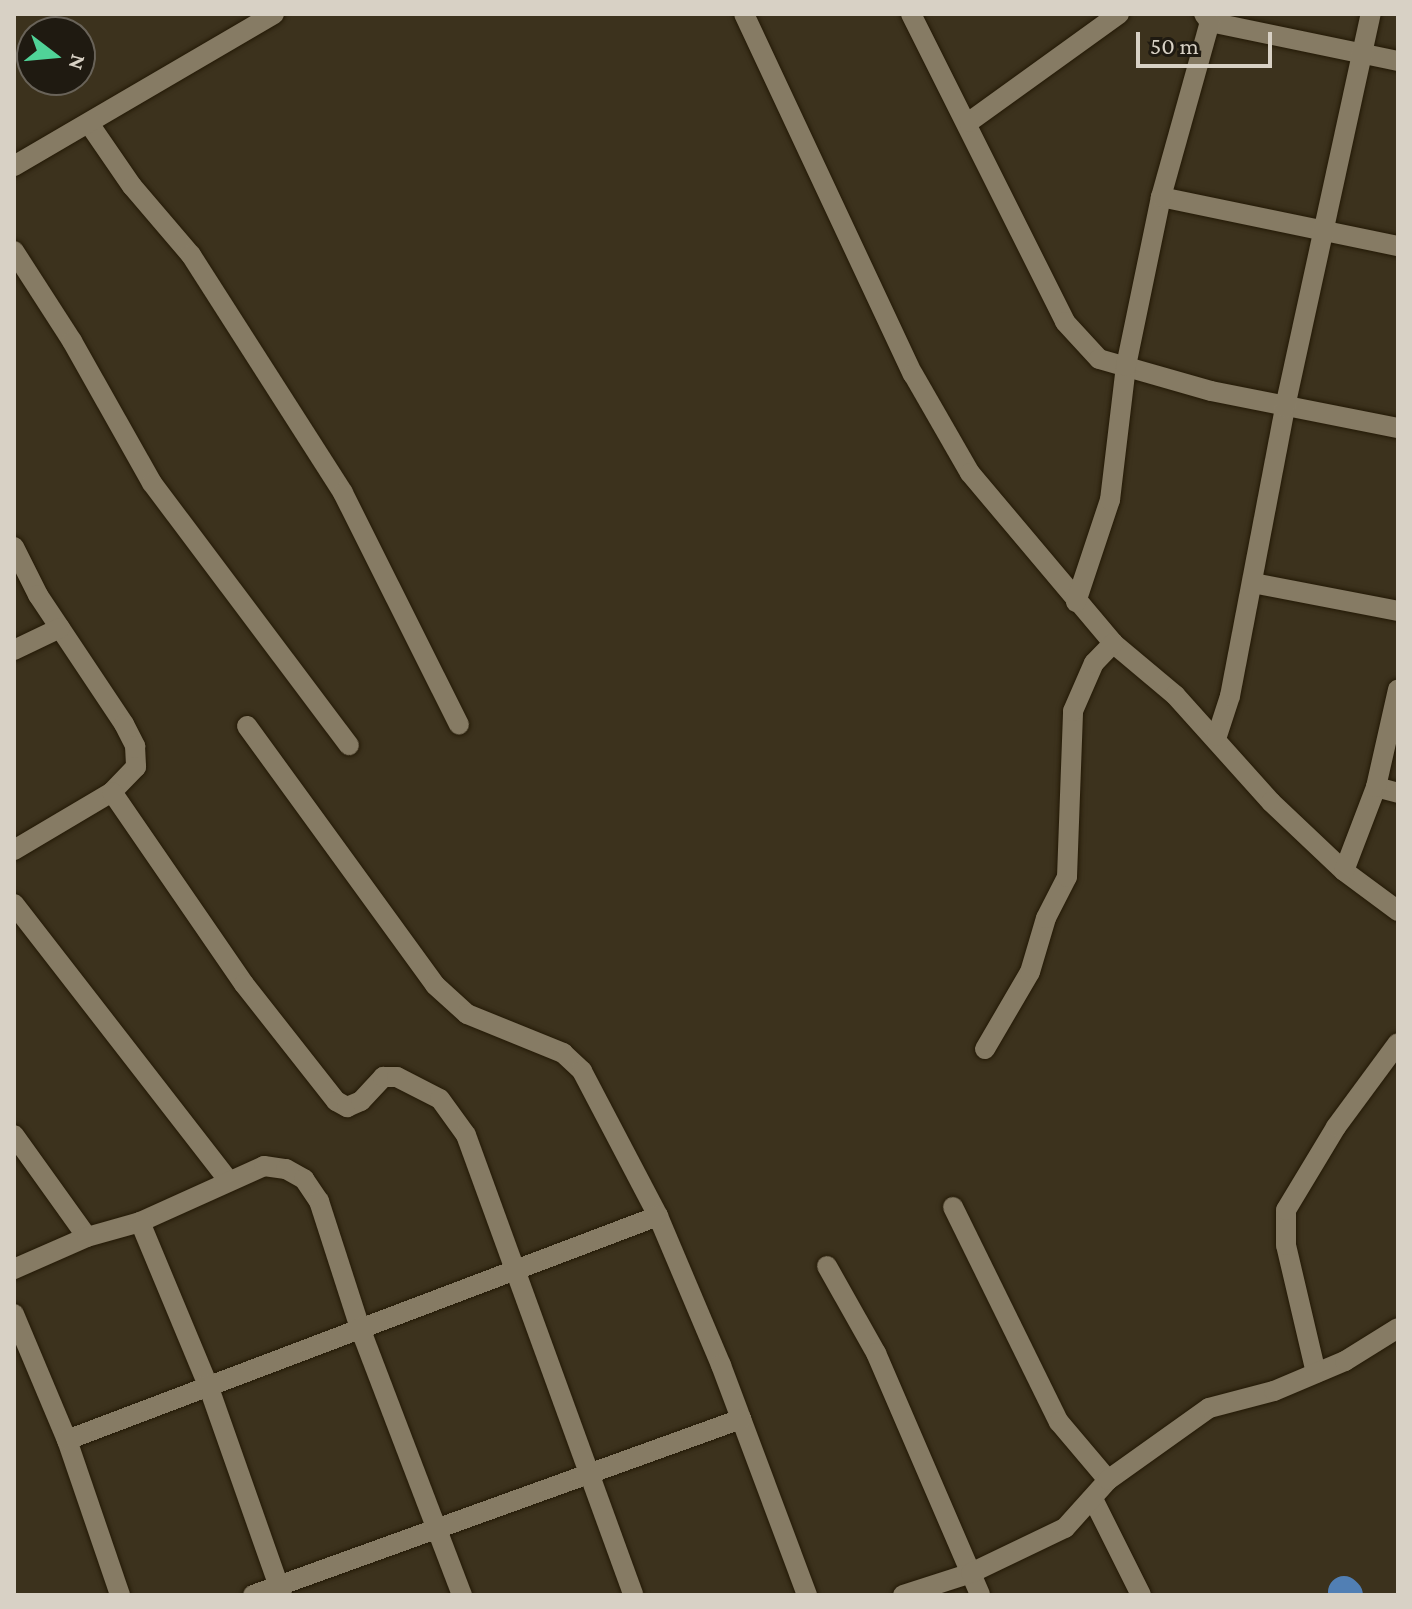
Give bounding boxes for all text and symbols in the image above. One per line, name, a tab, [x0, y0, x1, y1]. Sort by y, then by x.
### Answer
north arrow	[16, 16, 96, 96]
scale bar	[1140, 16, 1276, 66]
text: 50 m	[1150, 32, 1199, 59]
text: N	[64, 52, 92, 73]

